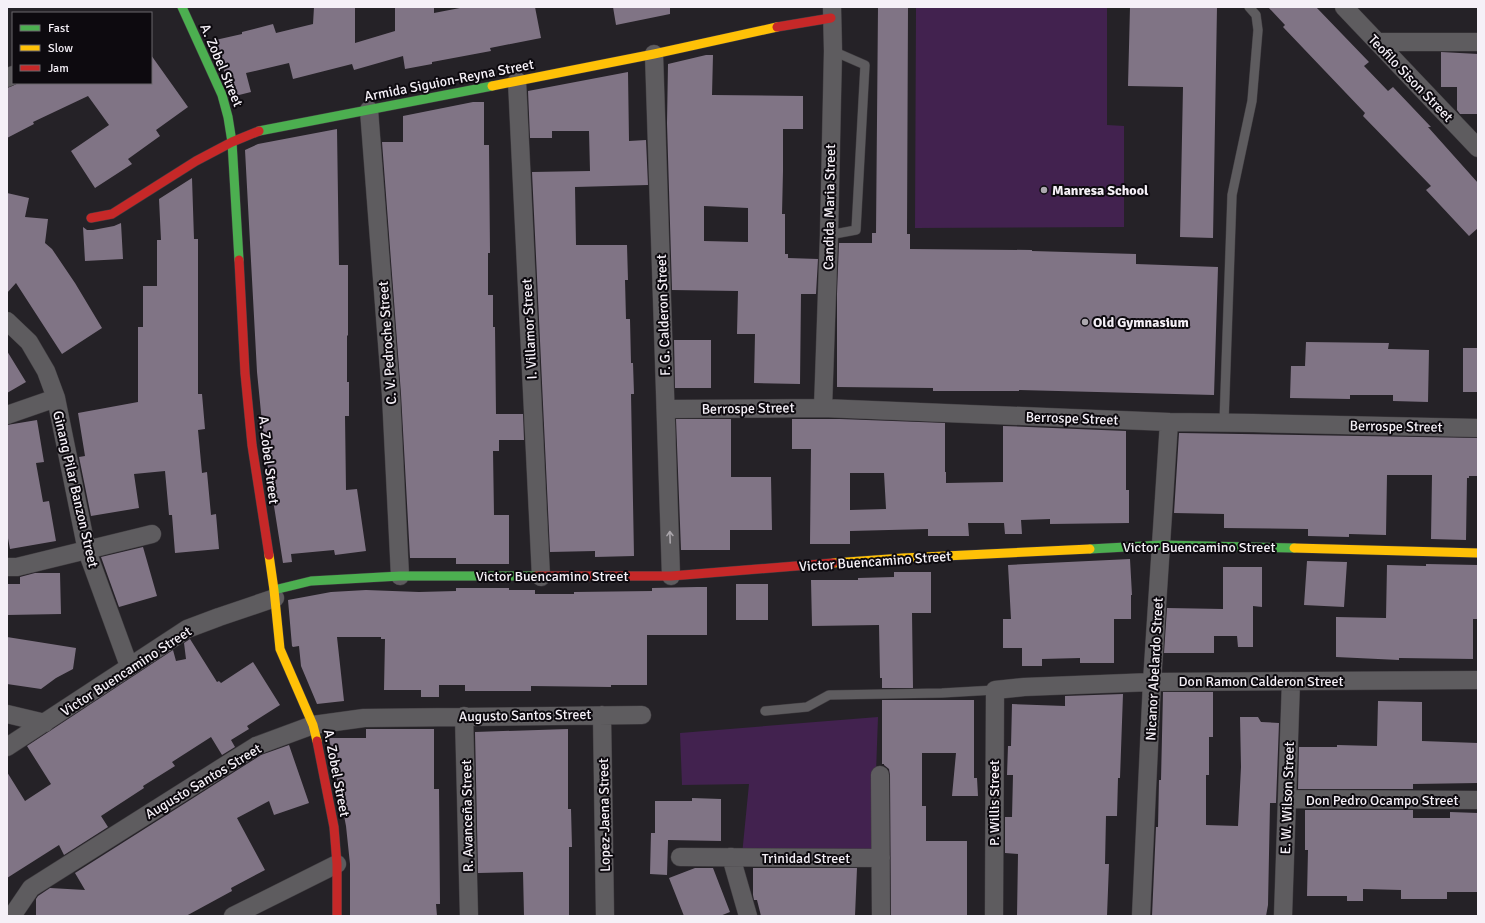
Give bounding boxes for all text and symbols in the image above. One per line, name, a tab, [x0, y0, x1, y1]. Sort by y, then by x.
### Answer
legend	[12, 12, 152, 84]
text: Fast	[48, 21, 69, 36]
street label: A. Zobel Street	[196, 21, 247, 109]
street label: Teofilo Sison Street	[1365, 31, 1457, 126]
text: Slow	[48, 41, 73, 56]
street label: Armida Siguion-Reyna Street	[363, 56, 535, 105]
text: Jam	[48, 61, 69, 76]
street label: Candida Maria Street	[820, 144, 839, 270]
place label: Manresa School	[1052, 182, 1149, 199]
marker: Manresa School	[1039, 185, 1049, 195]
street label: F. G. Calderon Street	[653, 254, 674, 376]
street label: I. Villamor Street	[518, 278, 541, 380]
street label: C. V. Pedroche Street	[375, 281, 400, 405]
place label: Old Gymnasium	[1093, 314, 1189, 331]
marker: Old Gymnasium	[1080, 317, 1090, 327]
street label: Berrospe Street	[701, 399, 795, 418]
street label: Berrospe Street	[1025, 408, 1119, 429]
street label: Ginang Pilar Banzon Street	[49, 409, 102, 569]
street label: A. Zobel Street	[255, 415, 282, 505]
street label: Berrospe Street	[1349, 417, 1443, 436]
one-way arrow	[666, 531, 674, 544]
street label: Victor Buencamino Street	[1123, 539, 1275, 556]
street label: Victor Buencamino Street	[798, 548, 952, 575]
street label: Victor Buencamino Street	[476, 568, 628, 585]
street label: Nicanor Abelardo Street	[1142, 597, 1167, 741]
street label: Victor Buencamino Street	[58, 623, 195, 720]
street label: Don Ramon Calderon Street	[1179, 673, 1344, 690]
street label: Augusto Santos Street	[459, 706, 592, 725]
street label: A. Zobel Street	[320, 728, 353, 818]
street label: Augusto Santos Street	[142, 740, 265, 823]
street label: E. W. Wilson Street	[1277, 741, 1298, 855]
street label: Lopez-Jaena Street	[595, 758, 614, 872]
street label: R. Avanceña Street	[458, 760, 477, 872]
street label: P. Willis Street	[986, 760, 1003, 846]
street label: Don Pedro Ocampo Street	[1306, 792, 1458, 809]
street label: Trinidad Street	[762, 850, 850, 867]

